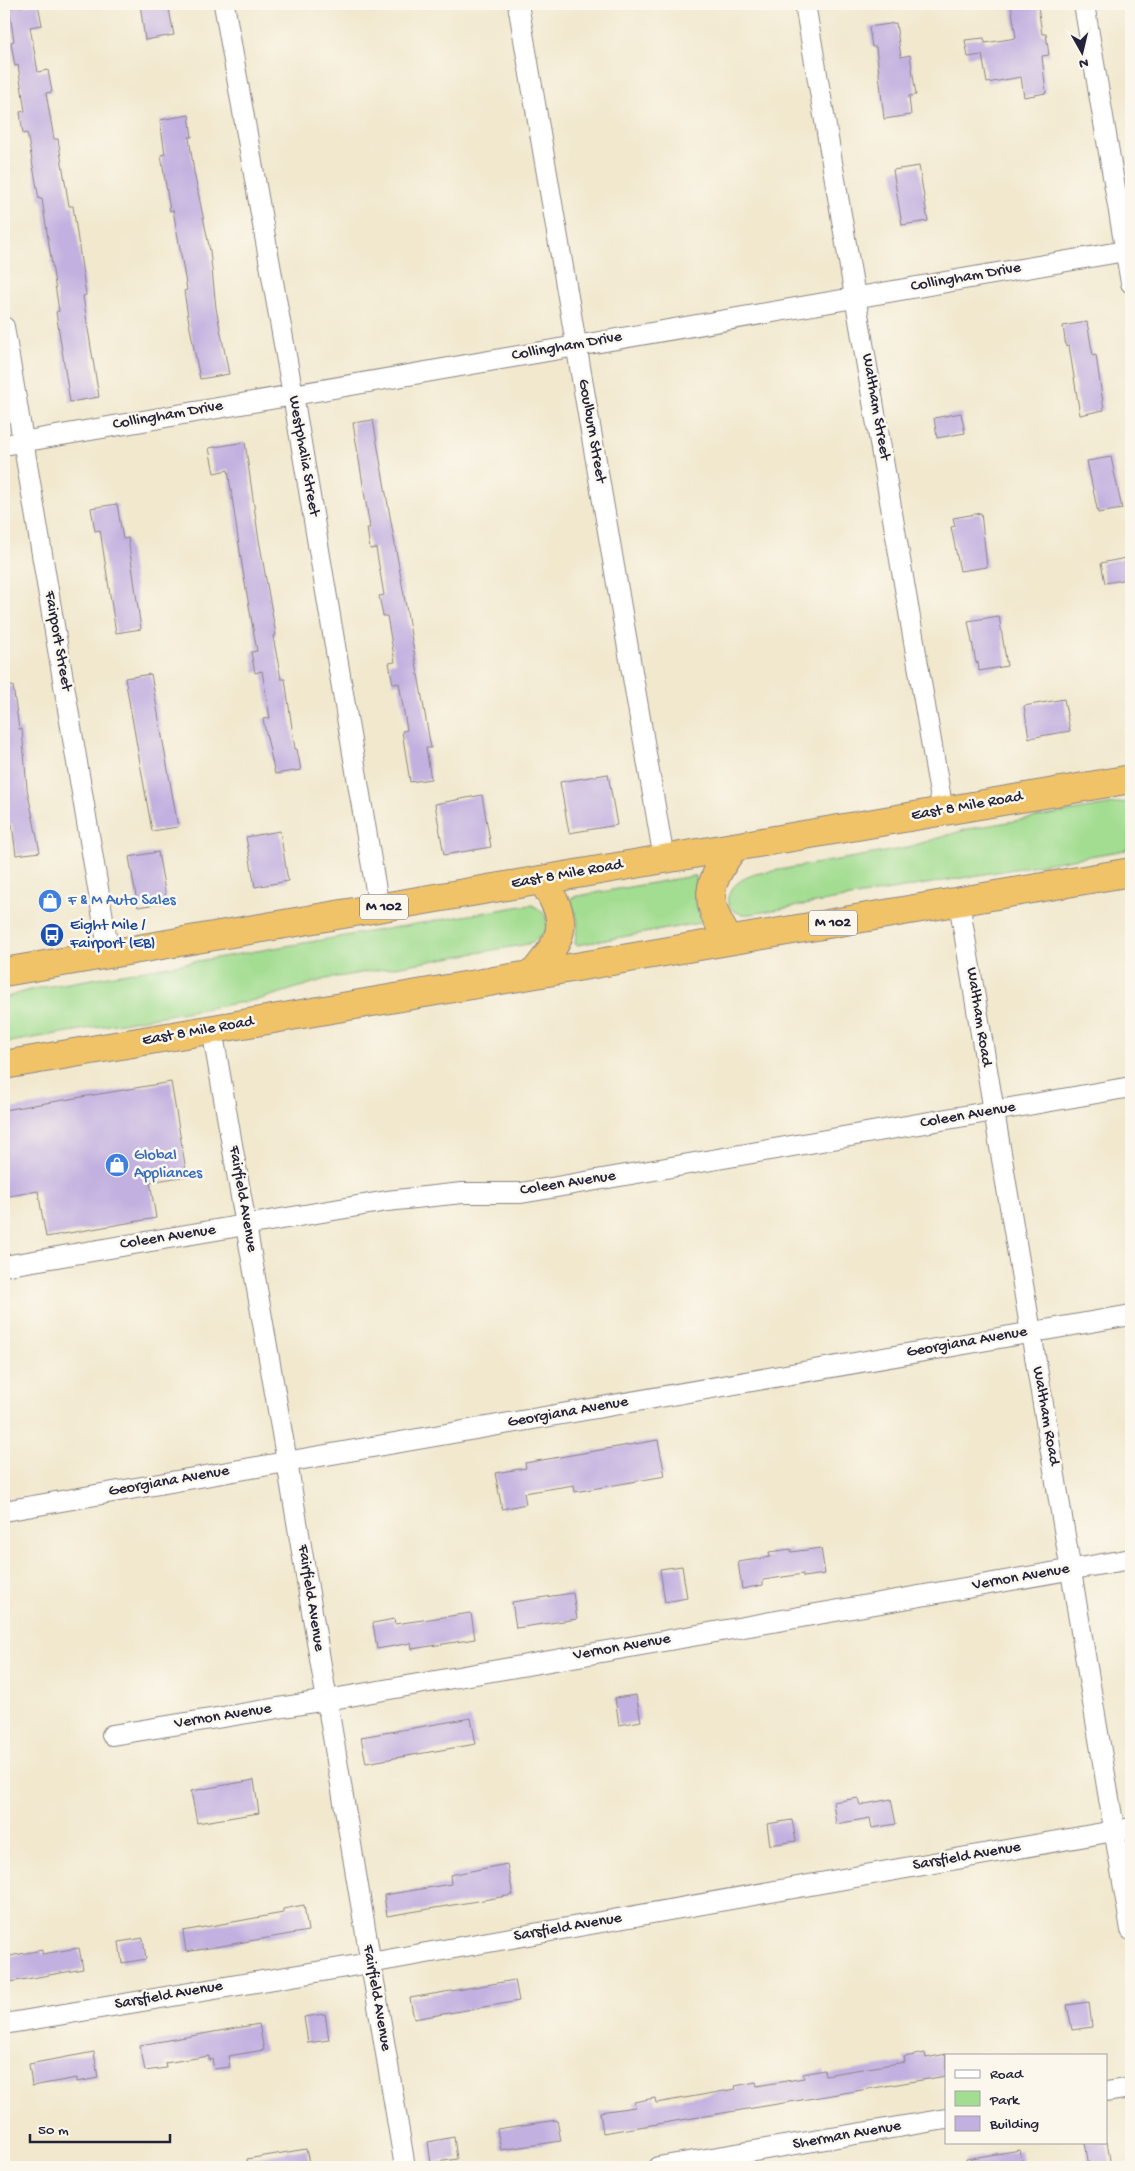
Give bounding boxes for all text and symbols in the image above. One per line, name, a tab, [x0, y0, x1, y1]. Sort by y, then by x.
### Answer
north arrow	[1058, 28, 1108, 78]
text: N	[1078, 53, 1089, 71]
street label: Collingham Drive	[909, 259, 1023, 297]
street label: Collingham Drive	[510, 328, 624, 366]
street label: Waltham Street	[856, 352, 894, 463]
street label: Goulburn Street	[573, 378, 610, 486]
street label: Westphalia Street	[283, 394, 323, 519]
street label: Collingham Drive	[111, 397, 225, 435]
street label: Fairport Street	[39, 589, 75, 694]
street label: East 8 Mile Road	[910, 788, 1026, 826]
street label: East 8 Mile Road	[510, 856, 626, 894]
shop icon: F & M Auto Sales	[37, 888, 63, 914]
place label: F & M Auto Sales	[67, 892, 177, 911]
road number: M 102	[360, 894, 408, 920]
road number: M 102	[809, 910, 857, 936]
place label: Eight Mile / Fairport (EB)	[69, 917, 156, 954]
bus stop icon: Eight Mile / Fairport (EB)	[39, 922, 65, 948]
street label: Waltham Road	[961, 966, 995, 1070]
street label: East 8 Mile Road	[141, 1013, 257, 1051]
street label: Coleen Avenue	[919, 1098, 1018, 1134]
street label: Fairfield Avenue	[223, 1143, 261, 1254]
place label: Global Appliances	[134, 1147, 203, 1184]
shop icon: Global Appliances	[104, 1152, 130, 1178]
street label: Coleen Avenue	[519, 1167, 618, 1201]
street label: Coleen Avenue	[119, 1221, 218, 1255]
street label: Georgiana Avenue	[905, 1323, 1030, 1363]
street label: Waltham Road	[1027, 1365, 1063, 1469]
street label: Georgiana Avenue	[506, 1393, 631, 1433]
street label: Georgiana Avenue	[107, 1462, 232, 1502]
street label: Fairfield Avenue	[292, 1542, 328, 1653]
street label: Vernon Avenue	[970, 1560, 1072, 1596]
street label: Vernon Avenue	[571, 1630, 673, 1666]
street label: Vernon Avenue	[172, 1700, 274, 1734]
street label: Sarsfield Avenue	[912, 1838, 1023, 1876]
street label: Sarsfield Avenue	[513, 1909, 624, 1947]
street label: Fairfield Avenue	[357, 1942, 395, 2053]
street label: Sarsfield Avenue	[114, 1977, 225, 2015]
legend	[945, 2054, 1108, 2144]
text: Road	[990, 2066, 1024, 2084]
text: Park	[989, 2092, 1020, 2110]
scale bar	[30, 2111, 170, 2143]
text: Building	[989, 2116, 1039, 2134]
street label: Sherman Avenue	[791, 2117, 903, 2155]
text: 50 m	[38, 2122, 69, 2140]

